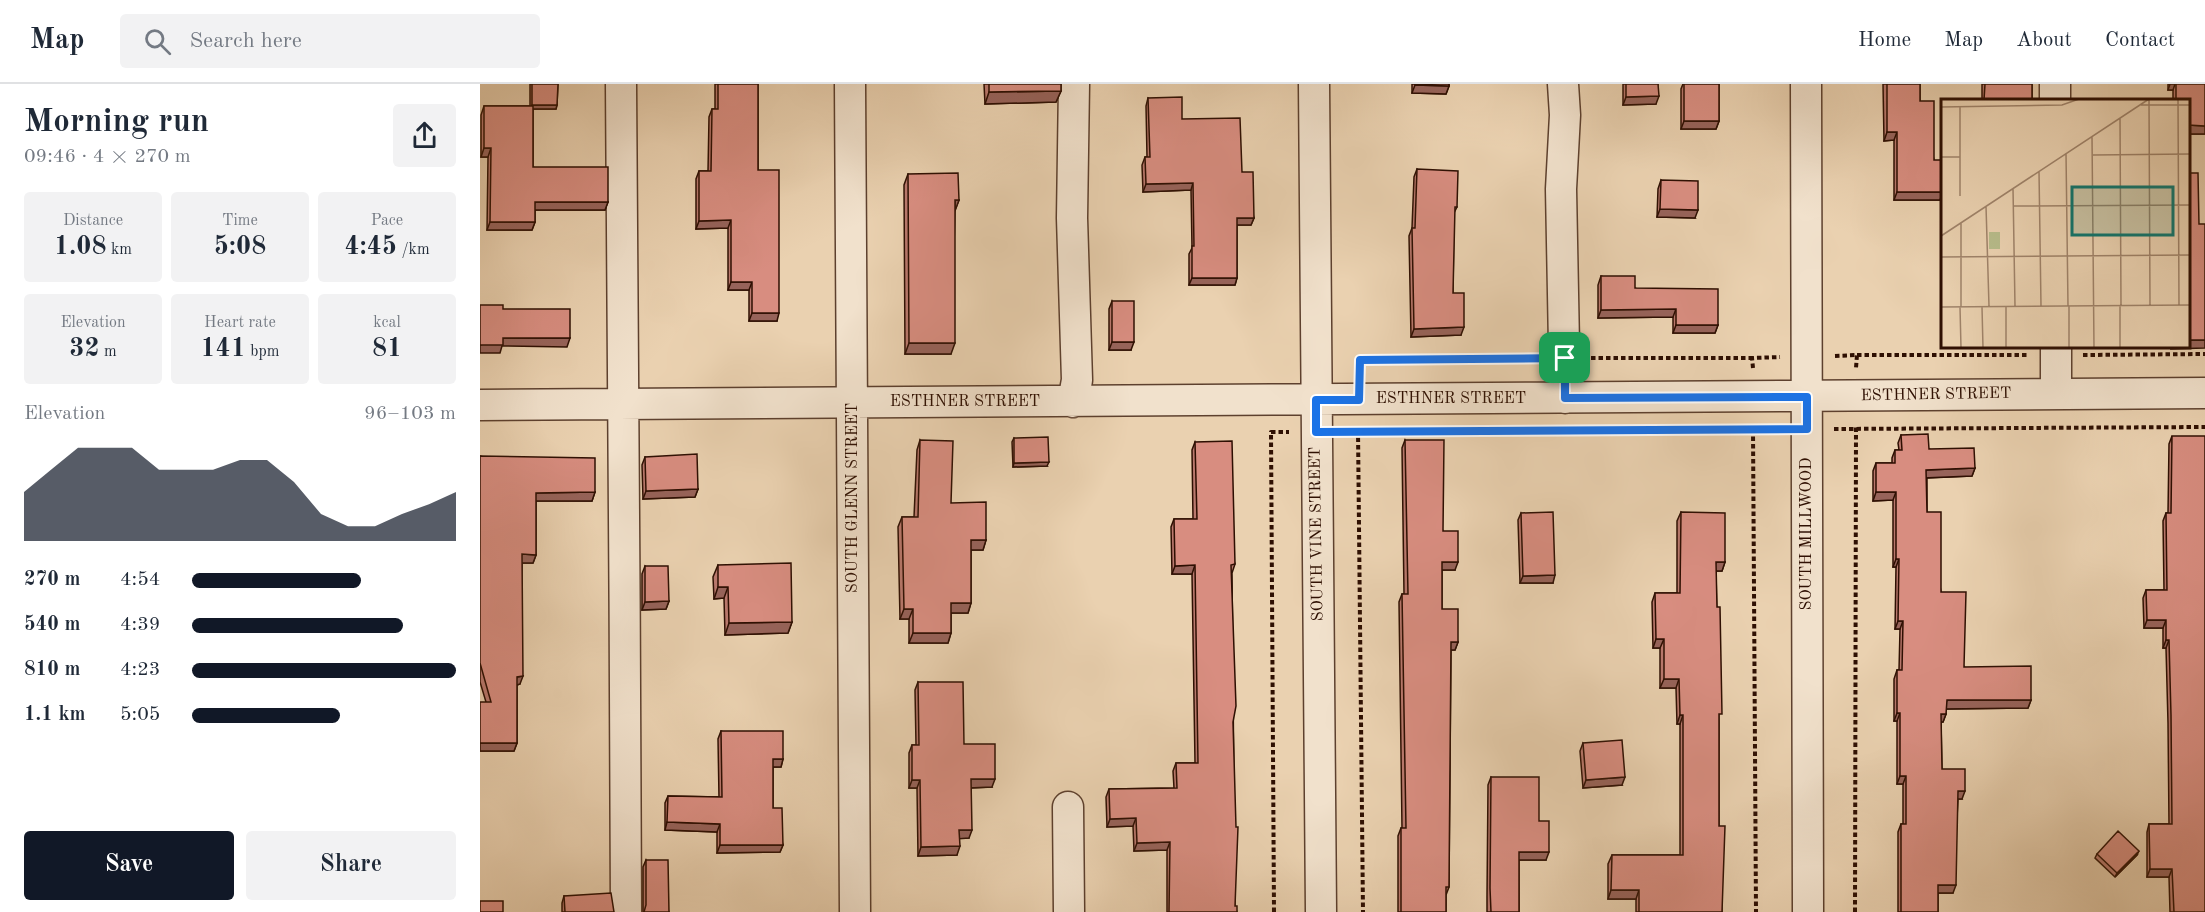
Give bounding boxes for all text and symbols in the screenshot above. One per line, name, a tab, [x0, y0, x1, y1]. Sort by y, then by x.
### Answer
search box	[120, 14, 540, 68]
icon: search	[141, 25, 174, 58]
text: Map	[30, 27, 84, 55]
text: Search here	[189, 30, 302, 52]
text: Home	[1858, 30, 1911, 51]
text: Map	[1944, 30, 1983, 51]
text: About	[2016, 30, 2072, 51]
text: Contact	[2105, 30, 2175, 51]
inset map	[1941, 99, 2190, 348]
button: share	[393, 104, 456, 167]
text: Morning run	[24, 106, 209, 139]
text: 09:46 · 4 × 270 m	[24, 147, 191, 167]
text: Distance	[63, 213, 123, 229]
text: Time	[222, 213, 258, 229]
text: Pace	[371, 213, 403, 229]
text: 1.08	[54, 234, 107, 260]
text: 5:08	[214, 234, 266, 260]
text: 4:45	[344, 234, 397, 260]
text: km	[107, 242, 132, 258]
text: /km	[397, 242, 430, 258]
text: Elevation	[60, 315, 126, 331]
text: Heart rate	[204, 315, 276, 331]
text: kcal	[373, 315, 401, 331]
pin	[1539, 332, 1590, 383]
text: 32	[69, 336, 99, 362]
text: 141	[201, 336, 246, 362]
text: 81	[372, 336, 402, 362]
icon: arrive	[1548, 341, 1581, 374]
text: m	[99, 344, 117, 360]
text: bpm	[246, 344, 279, 360]
street label: ESTHNER STREET	[1861, 386, 2011, 404]
street label: ESTHNER STREET	[1376, 391, 1526, 407]
street label: ESTHNER STREET	[890, 394, 1040, 410]
street label: SOUTH GLENN STREET	[845, 403, 861, 593]
text: Elevation	[24, 404, 105, 424]
text: 96–103 m	[364, 404, 456, 424]
street label: SOUTH VINE STREET	[1307, 447, 1327, 621]
street label: SOUTH MILLWOOD	[1799, 458, 1815, 610]
text: 270 m	[24, 570, 80, 590]
text: 4:54	[120, 570, 160, 590]
text: 540 m	[24, 615, 80, 635]
text: 4:39	[120, 615, 160, 635]
text: 810 m	[24, 660, 80, 680]
text: 4:23	[120, 660, 160, 680]
text: 1.1 km	[24, 705, 86, 725]
text: 5:05	[120, 705, 160, 725]
button: Save	[24, 831, 234, 900]
button: Share	[246, 831, 456, 900]

